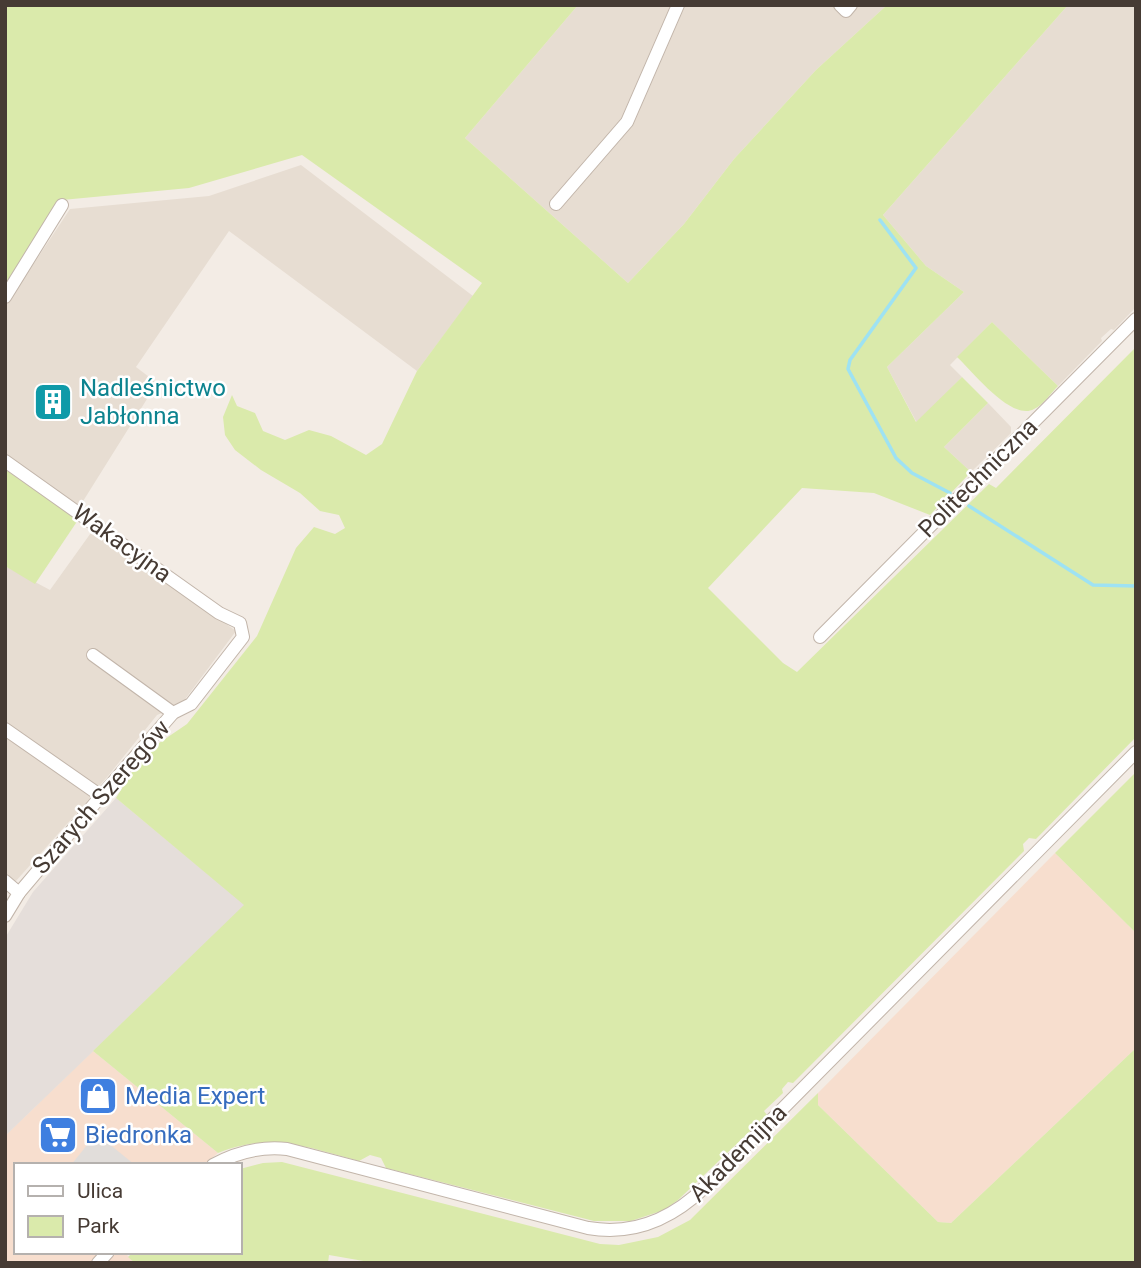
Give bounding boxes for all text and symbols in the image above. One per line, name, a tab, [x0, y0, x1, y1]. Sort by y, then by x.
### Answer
place label: Nadleśnictwo Jabłonna	[80, 374, 226, 430]
building icon: Nadleśnictwo Jabłonna	[32, 381, 74, 423]
street label: Politechniczna	[913, 413, 1043, 543]
street label: Wakacyjna	[67, 498, 177, 588]
street label: Szarych Szeregów	[26, 714, 176, 880]
shop icon: Media Expert	[77, 1075, 119, 1117]
place label: Media Expert	[125, 1082, 266, 1110]
street label: Akademijna	[684, 1099, 792, 1207]
supermarket icon: Biedronka	[37, 1114, 79, 1156]
place label: Biedronka	[85, 1121, 192, 1149]
legend	[14, 1163, 242, 1254]
text: Ulica	[77, 1179, 123, 1203]
text: Park	[77, 1214, 120, 1238]

